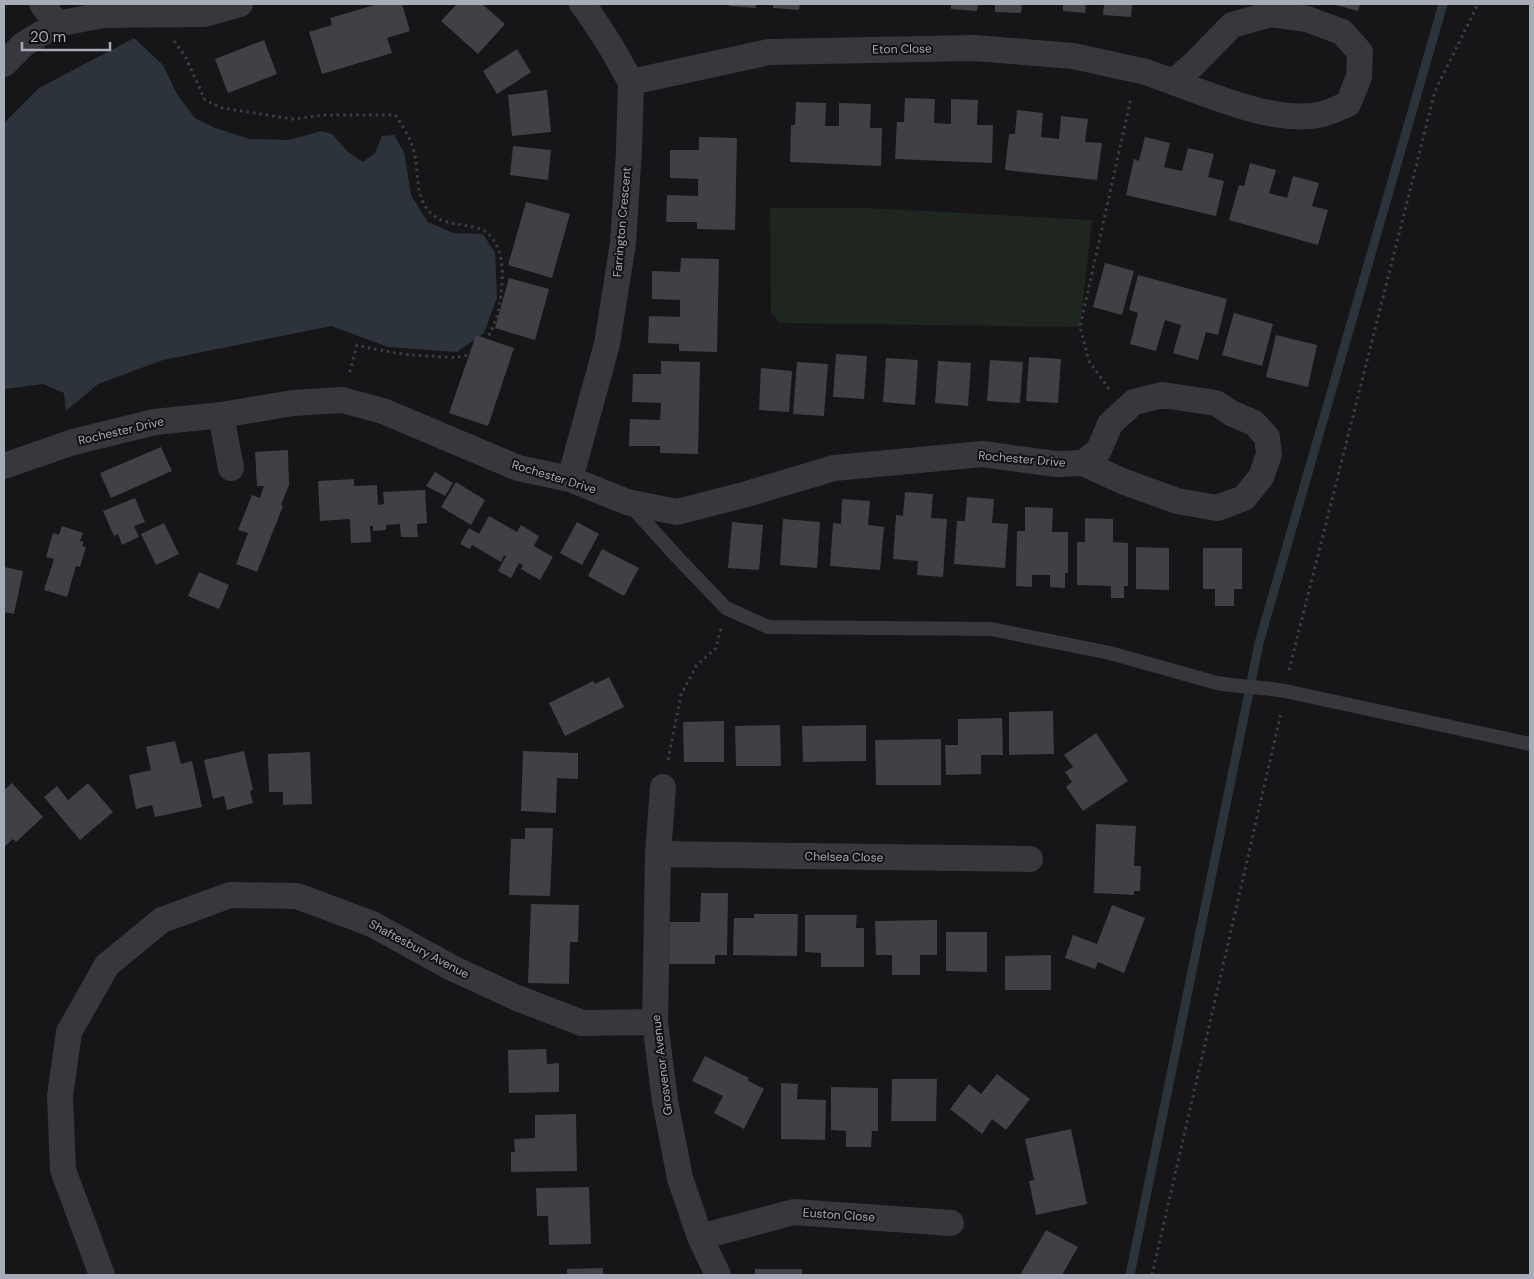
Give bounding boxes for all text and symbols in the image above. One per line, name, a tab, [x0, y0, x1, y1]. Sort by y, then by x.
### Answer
scale bar	[22, 20, 110, 52]
text: 20 m	[30, 27, 66, 47]
street label: Eton Close	[872, 40, 932, 58]
street label: Farrington Crescent	[609, 166, 635, 278]
street label: Rochester Drive	[77, 413, 166, 449]
street label: Rochester Drive	[978, 447, 1067, 471]
street label: Rochester Drive	[510, 457, 598, 498]
street label: Chelsea Close	[804, 848, 884, 866]
street label: Shaftesbury Avenue	[366, 916, 472, 982]
street label: Grosvenor Avenue	[648, 1014, 676, 1116]
street label: Euston Close	[802, 1204, 876, 1226]

